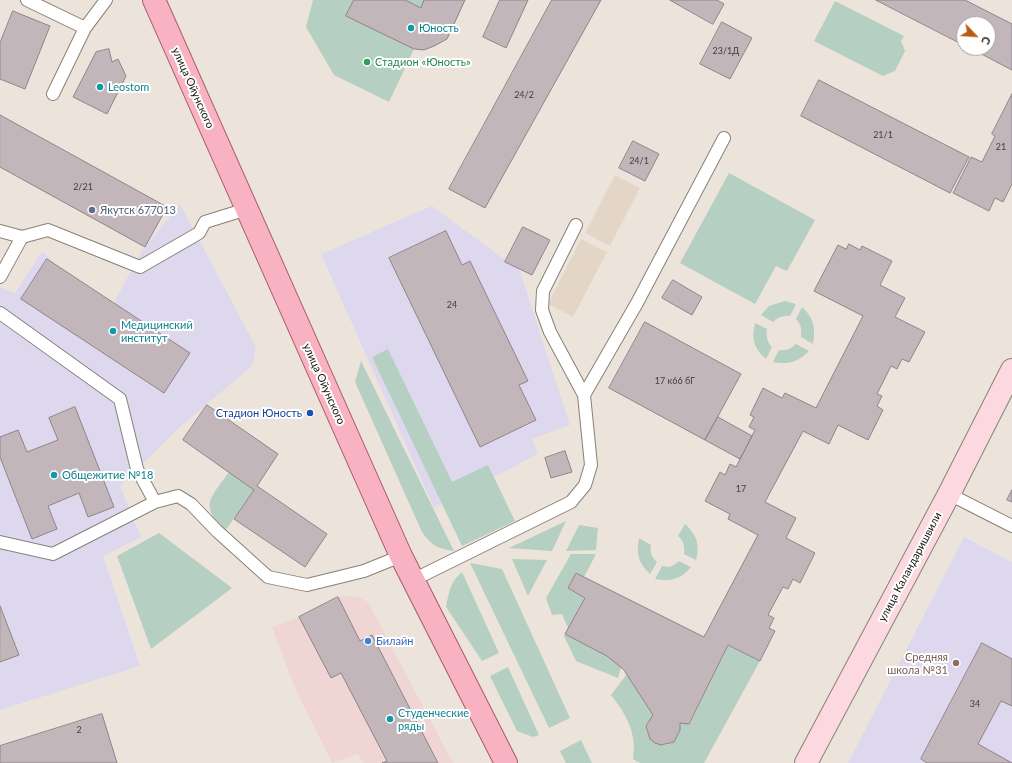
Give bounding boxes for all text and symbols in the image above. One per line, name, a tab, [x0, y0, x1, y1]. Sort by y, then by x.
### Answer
north arrow	[956, 16, 996, 56]
place label: Юность	[419, 21, 459, 35]
marker: Юность	[406, 23, 416, 33]
text: С	[979, 35, 994, 47]
street label: улица Ойунского	[169, 45, 217, 131]
house number: 23/1Д	[713, 46, 739, 56]
place label: Стадион «Юность»	[375, 55, 471, 69]
marker: Стадион «Юность»	[362, 57, 372, 67]
place label: Leostom	[108, 80, 149, 94]
marker: Leostom	[95, 82, 105, 92]
house number: 24/2	[514, 90, 534, 100]
house number: 21/1	[873, 130, 893, 140]
house number: 21	[996, 142, 1006, 152]
house number: 24/1	[629, 156, 649, 166]
house number: 2/21	[73, 182, 93, 192]
place label: Якутск 677013	[100, 203, 176, 217]
marker: Якутск 677013	[87, 205, 97, 215]
house number: 24	[447, 300, 457, 310]
place label: Медицинский институт	[121, 318, 193, 344]
marker: Медицинский институт	[108, 326, 118, 336]
street label: улица Ойунского	[300, 341, 348, 427]
house number: 17 к66 бГ	[655, 376, 695, 386]
place label: Стадион Юность	[216, 406, 302, 420]
marker: Стадион Юность	[305, 408, 315, 418]
place label: Общежитие №18	[62, 468, 153, 482]
marker: Общежитие №18	[49, 470, 59, 480]
house number: 17	[736, 484, 746, 494]
street label: улица Каландаришвили	[876, 510, 944, 624]
place label: Билайн	[376, 634, 413, 648]
marker: Билайн	[363, 636, 373, 646]
place label: Средняя школа №31	[887, 650, 948, 676]
marker: Средняя школа №31	[951, 658, 961, 668]
house number: 34	[970, 699, 980, 709]
place label: Студенческие ряды	[398, 706, 469, 732]
marker: Студенческие ряды	[385, 714, 395, 724]
house number: 2	[76, 725, 82, 735]

